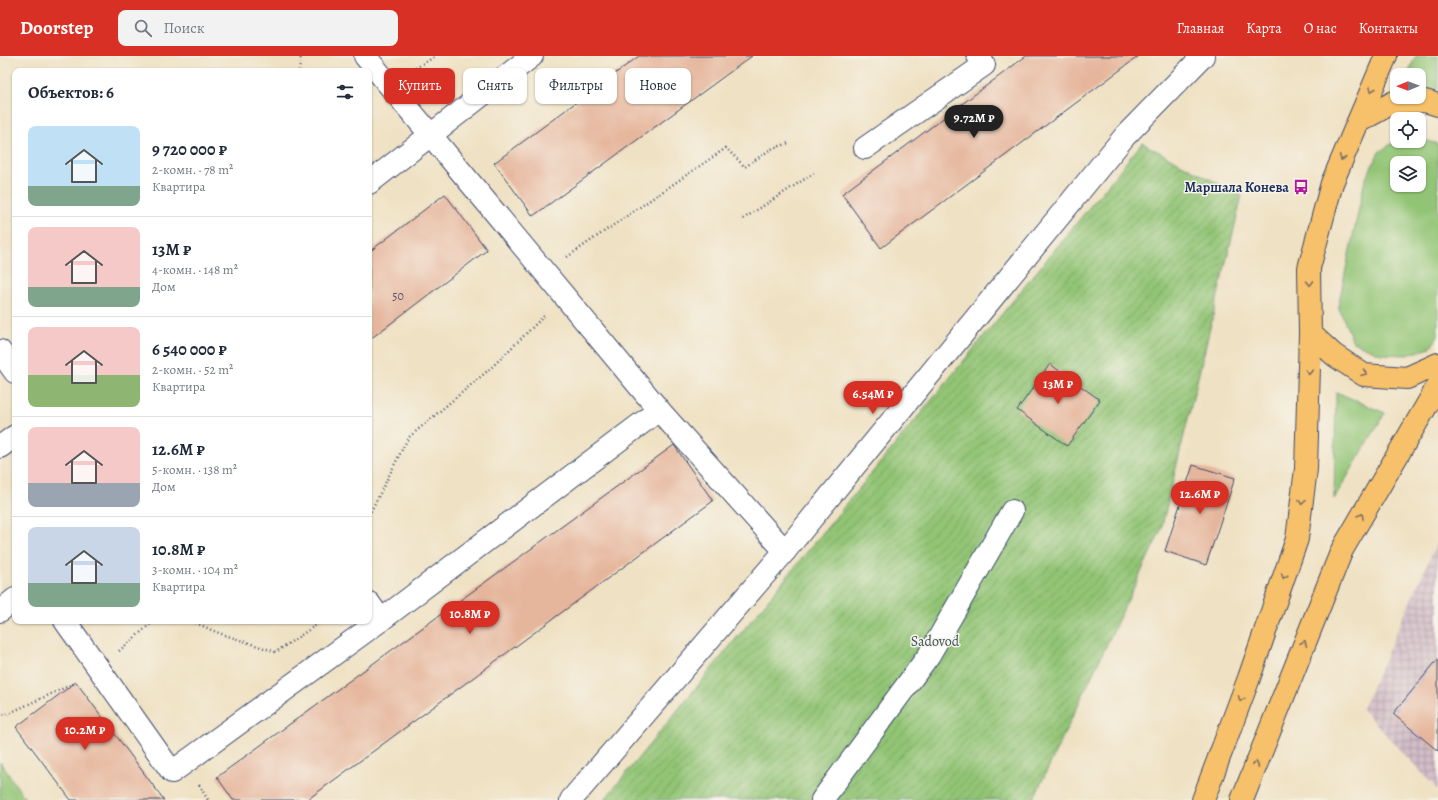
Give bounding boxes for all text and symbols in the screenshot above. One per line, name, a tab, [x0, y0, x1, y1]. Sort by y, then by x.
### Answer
search box	[118, 10, 398, 46]
text: Doorstep	[20, 15, 94, 41]
icon: search	[132, 17, 154, 39]
text: Поиск	[164, 18, 205, 38]
text: Главная	[1177, 19, 1224, 38]
text: Карта	[1246, 19, 1282, 38]
text: О нас	[1304, 19, 1337, 38]
text: Контакты	[1359, 19, 1418, 38]
chip: Купить	[384, 68, 455, 104]
chip: Снять	[463, 68, 527, 104]
chip: Фильтры	[535, 68, 617, 104]
chip: Новое	[625, 68, 691, 104]
north arrow	[1390, 68, 1426, 104]
map controls	[1390, 68, 1426, 192]
text: Объектов: 6	[28, 81, 114, 104]
icon: filters	[334, 81, 356, 103]
one-way arrow	[1369, 85, 1377, 92]
pin: 9.72M ₽	[937, 105, 1011, 139]
text: 9.72M ₽	[953, 109, 995, 126]
button: locate	[1390, 112, 1426, 148]
text: 9 720 000 ₽	[152, 138, 227, 161]
icon: home	[60, 142, 108, 190]
one-way arrow	[1339, 154, 1347, 161]
button: layers	[1390, 156, 1426, 192]
text: 2-комн. · 78 m²	[152, 161, 233, 178]
text: Квартира	[152, 178, 206, 195]
place label: Маршала Конева	[1184, 178, 1289, 197]
bus stop icon: Маршала Конева	[1292, 178, 1310, 196]
text: 13M ₽	[152, 238, 191, 261]
icon: home	[60, 243, 108, 291]
text: 4-комн. · 148 m²	[152, 261, 238, 278]
text: Дом	[152, 278, 176, 295]
one-way arrow	[1305, 280, 1314, 286]
house number: 50	[392, 288, 404, 304]
text: 6 540 000 ₽	[152, 338, 227, 361]
icon: home	[60, 343, 108, 391]
text: 2-комн. · 52 m²	[152, 361, 233, 378]
one-way arrow	[1360, 368, 1367, 376]
one-way arrow	[1305, 369, 1313, 375]
pin: 13M ₽	[1030, 371, 1086, 405]
text: 13M ₽	[1043, 375, 1073, 392]
text: Квартира	[152, 378, 206, 395]
pin: 6.54M ₽	[836, 381, 910, 415]
text: 6.54M ₽	[852, 385, 894, 402]
text: 12.6M ₽	[152, 438, 205, 461]
icon: home	[60, 443, 108, 491]
text: 5-комн. · 138 m²	[152, 461, 237, 478]
text: Дом	[152, 478, 176, 495]
pin: 12.6M ₽	[1163, 481, 1237, 515]
text: 12.6M ₽	[1180, 485, 1220, 502]
one-way arrow	[1298, 498, 1307, 505]
one-way arrow	[1357, 513, 1364, 520]
text: 10.8M ₽	[152, 538, 205, 561]
icon: home	[60, 543, 108, 591]
text: 3-комн. · 104 m²	[152, 561, 238, 578]
one-way arrow	[1280, 573, 1289, 580]
text: Квартира	[152, 578, 206, 595]
pin: 10.8M ₽	[433, 601, 507, 635]
text: 10.8M ₽	[450, 605, 490, 622]
park label: Sadovod	[911, 632, 960, 651]
one-way arrow	[1300, 640, 1308, 647]
one-way arrow	[1238, 696, 1246, 703]
pin: 10.2M ₽	[48, 717, 122, 751]
text: 10.2M ₽	[65, 721, 105, 738]
one-way arrow	[1252, 760, 1260, 767]

